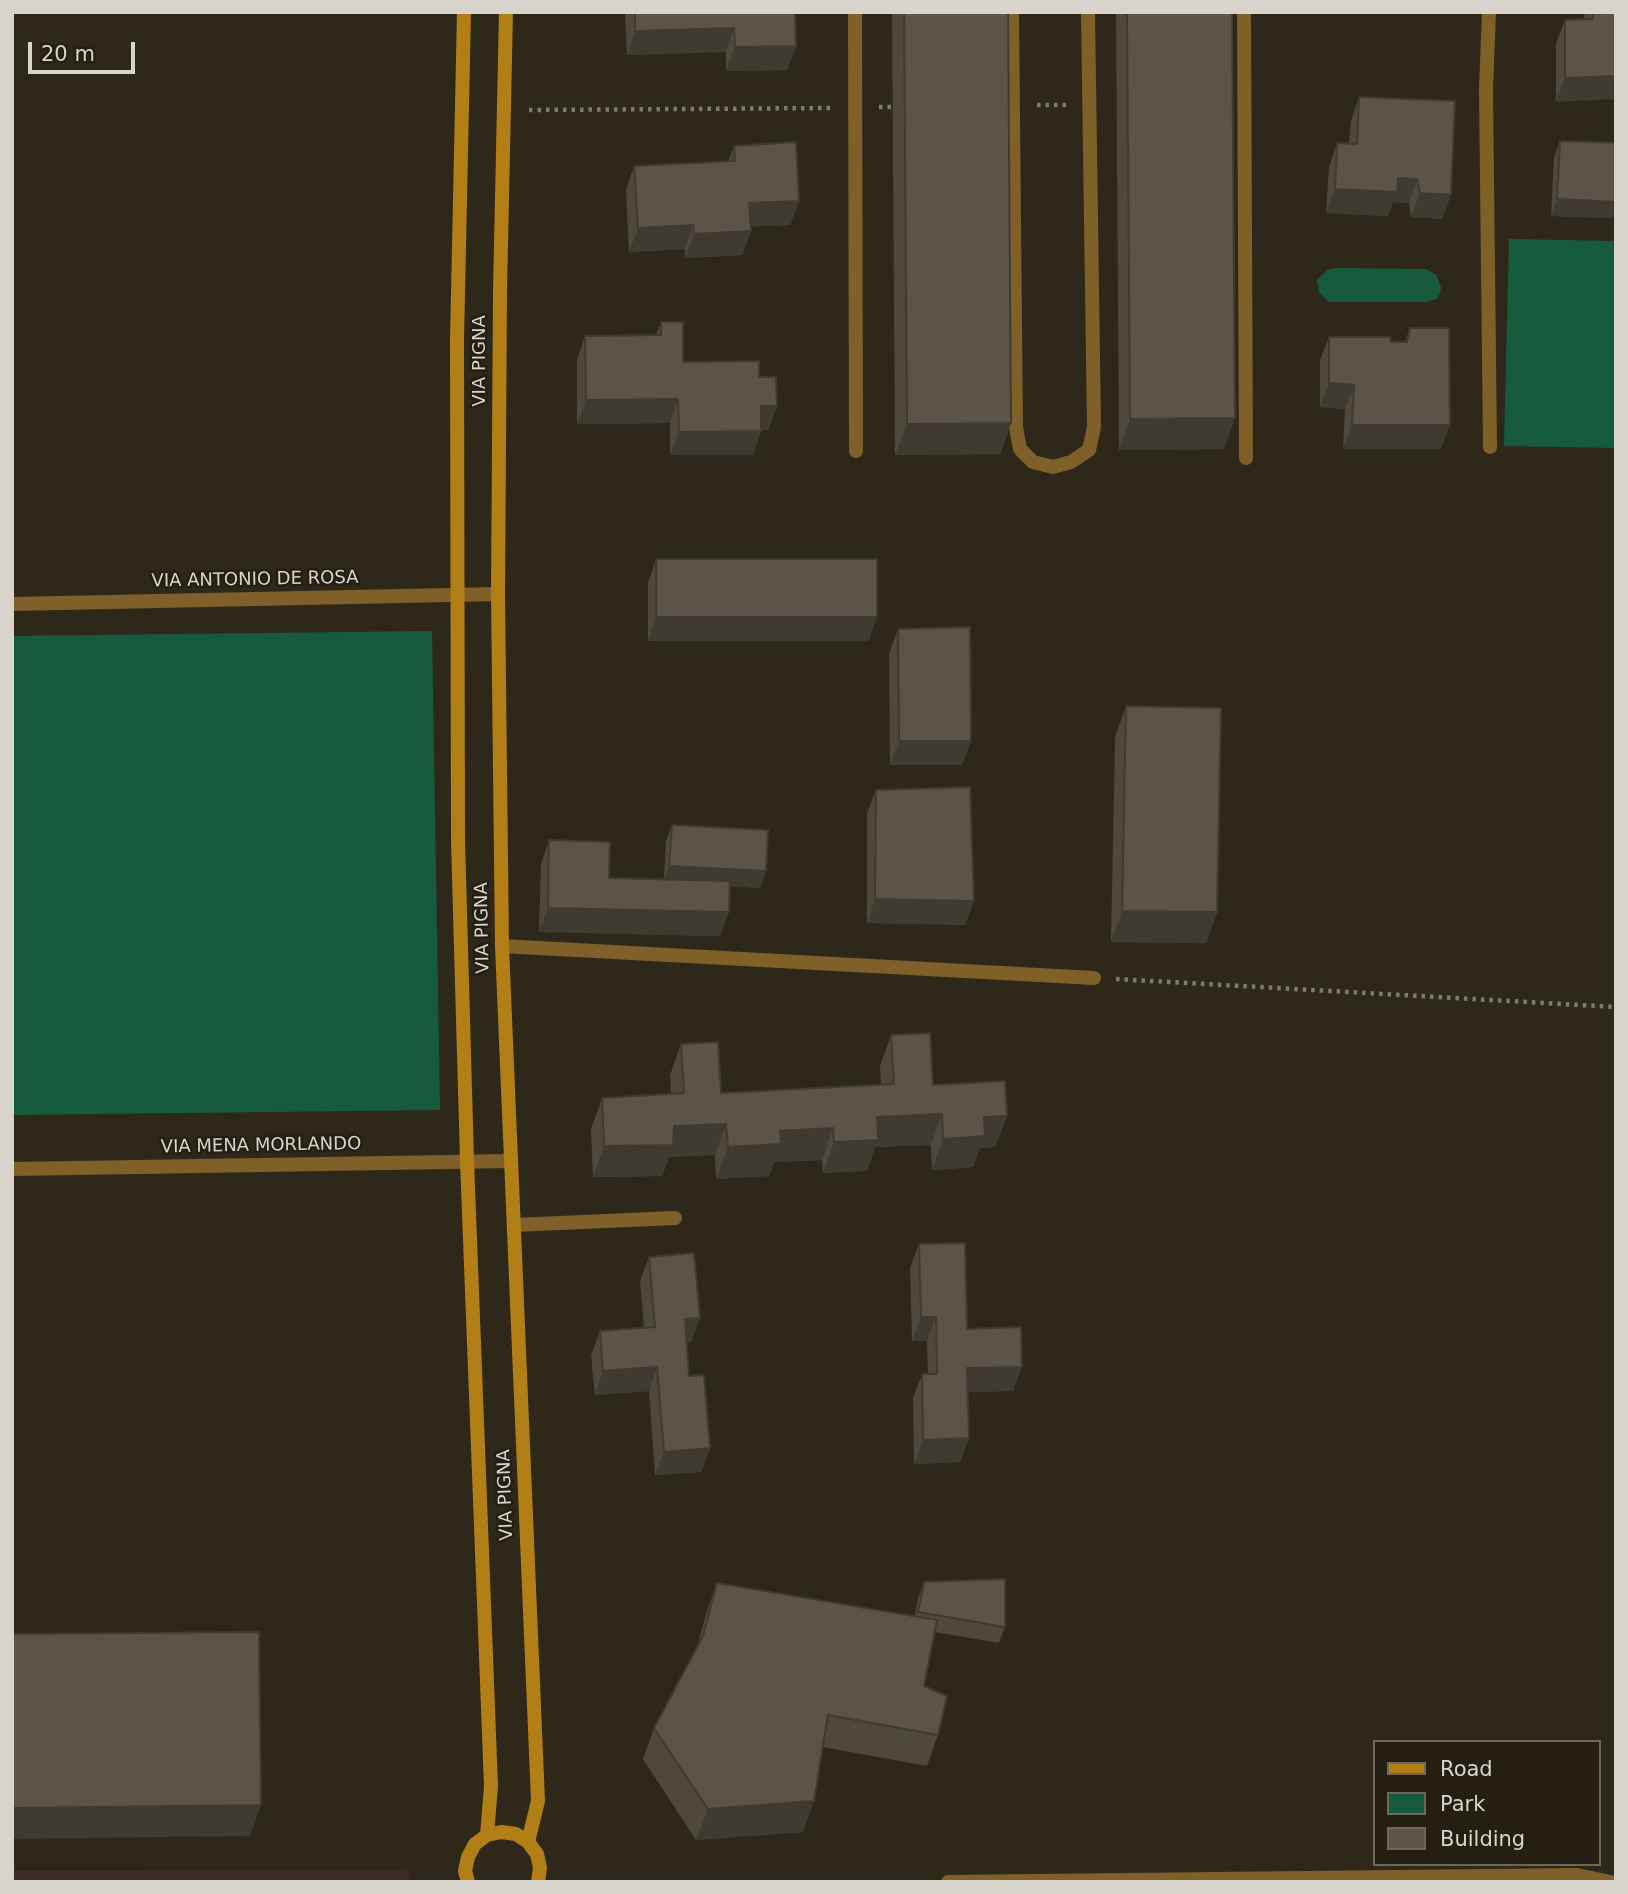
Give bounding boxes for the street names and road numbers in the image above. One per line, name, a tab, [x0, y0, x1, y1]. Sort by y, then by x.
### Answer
street label: VIA PIGNA	[469, 315, 491, 407]
street label: VIA ANTONIO DE ROSA	[151, 567, 359, 593]
street label: VIA PIGNA	[471, 882, 495, 974]
street label: VIA MENA MORLANDO	[161, 1133, 361, 1159]
street label: VIA PIGNA	[494, 1449, 518, 1541]

